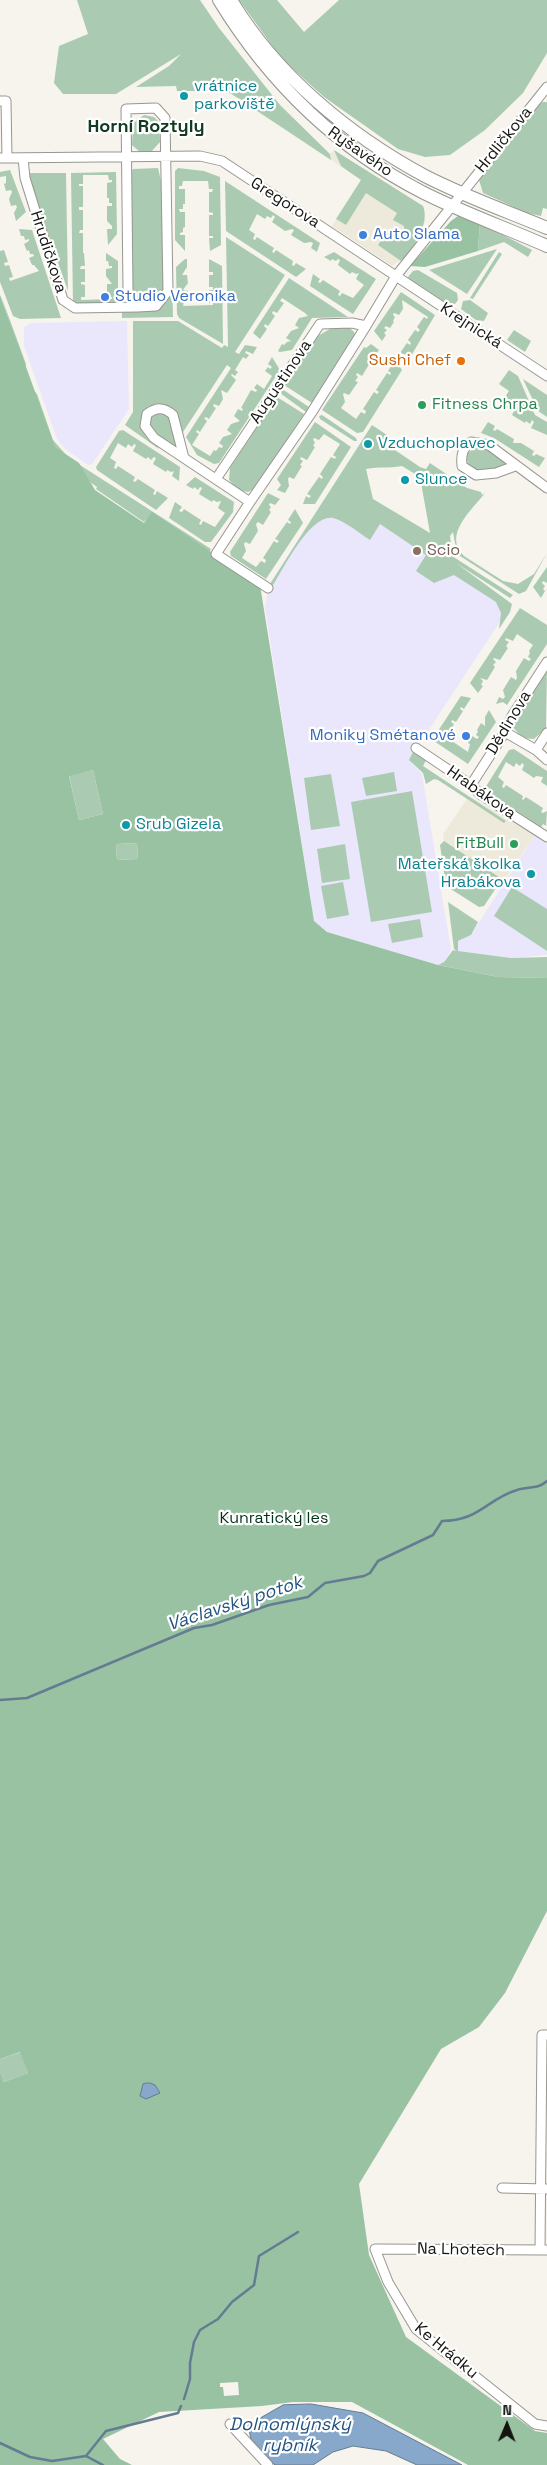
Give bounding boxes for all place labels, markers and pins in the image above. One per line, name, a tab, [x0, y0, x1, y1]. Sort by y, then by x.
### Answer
place label: vrátnice parkoviště	[194, 77, 275, 115]
marker: vrátnice parkoviště	[178, 90, 190, 102]
place label: Auto Slama	[373, 225, 460, 245]
marker: Auto Slama	[357, 229, 369, 241]
place label: Studio Veronika	[115, 287, 236, 307]
marker: Studio Veronika	[99, 291, 111, 303]
place label: Sushi Chef	[369, 351, 451, 371]
marker: Sushi Chef	[455, 355, 467, 367]
place label: Fitness Chrpa	[432, 395, 538, 415]
marker: Fitness Chrpa	[416, 399, 428, 411]
place label: Vzduchoplavec	[378, 434, 496, 454]
marker: Vzduchoplavec	[362, 438, 374, 450]
place label: Slunce	[415, 470, 467, 490]
marker: Slunce	[399, 474, 411, 486]
place label: Scio	[427, 541, 460, 561]
marker: Scio	[411, 545, 423, 557]
place label: Moniky Smétanové	[310, 726, 456, 746]
marker: Moniky Smétanové	[460, 730, 472, 742]
place label: Srub Gizela	[136, 815, 221, 835]
marker: Srub Gizela	[120, 819, 132, 831]
place label: FitBull	[456, 834, 504, 854]
marker: FitBull	[508, 838, 520, 850]
place label: Mateřská školka Hrabákova	[398, 855, 521, 893]
marker: Mateřská školka Hrabákova	[525, 868, 537, 880]

